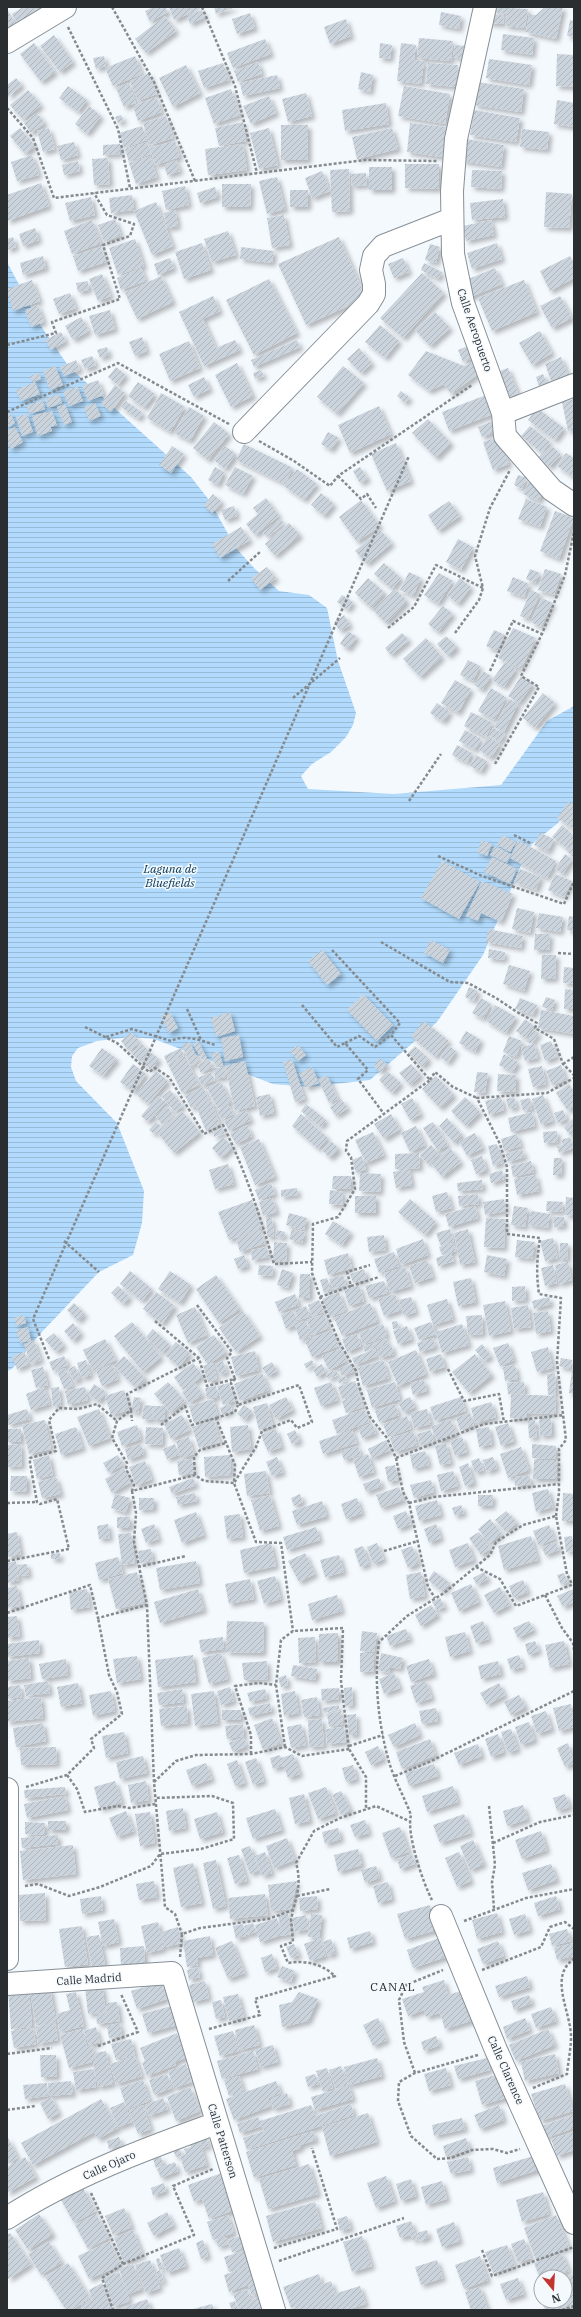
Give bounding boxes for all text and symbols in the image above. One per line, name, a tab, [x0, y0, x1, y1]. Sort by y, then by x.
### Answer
street label: Calle Aeropuerto	[454, 287, 496, 373]
water label: Laguna de Bluefields	[142, 861, 197, 890]
street label: Calle Madrid	[56, 1970, 122, 1988]
district label: CANAL	[370, 1979, 416, 1994]
street label: Calle Clarence	[485, 2033, 527, 2107]
street label: Calle Patterson	[205, 2102, 241, 2180]
street label: Calle Ojaro	[80, 2147, 138, 2183]
north arrow	[533, 2269, 573, 2309]
text: N	[550, 2291, 562, 2307]

